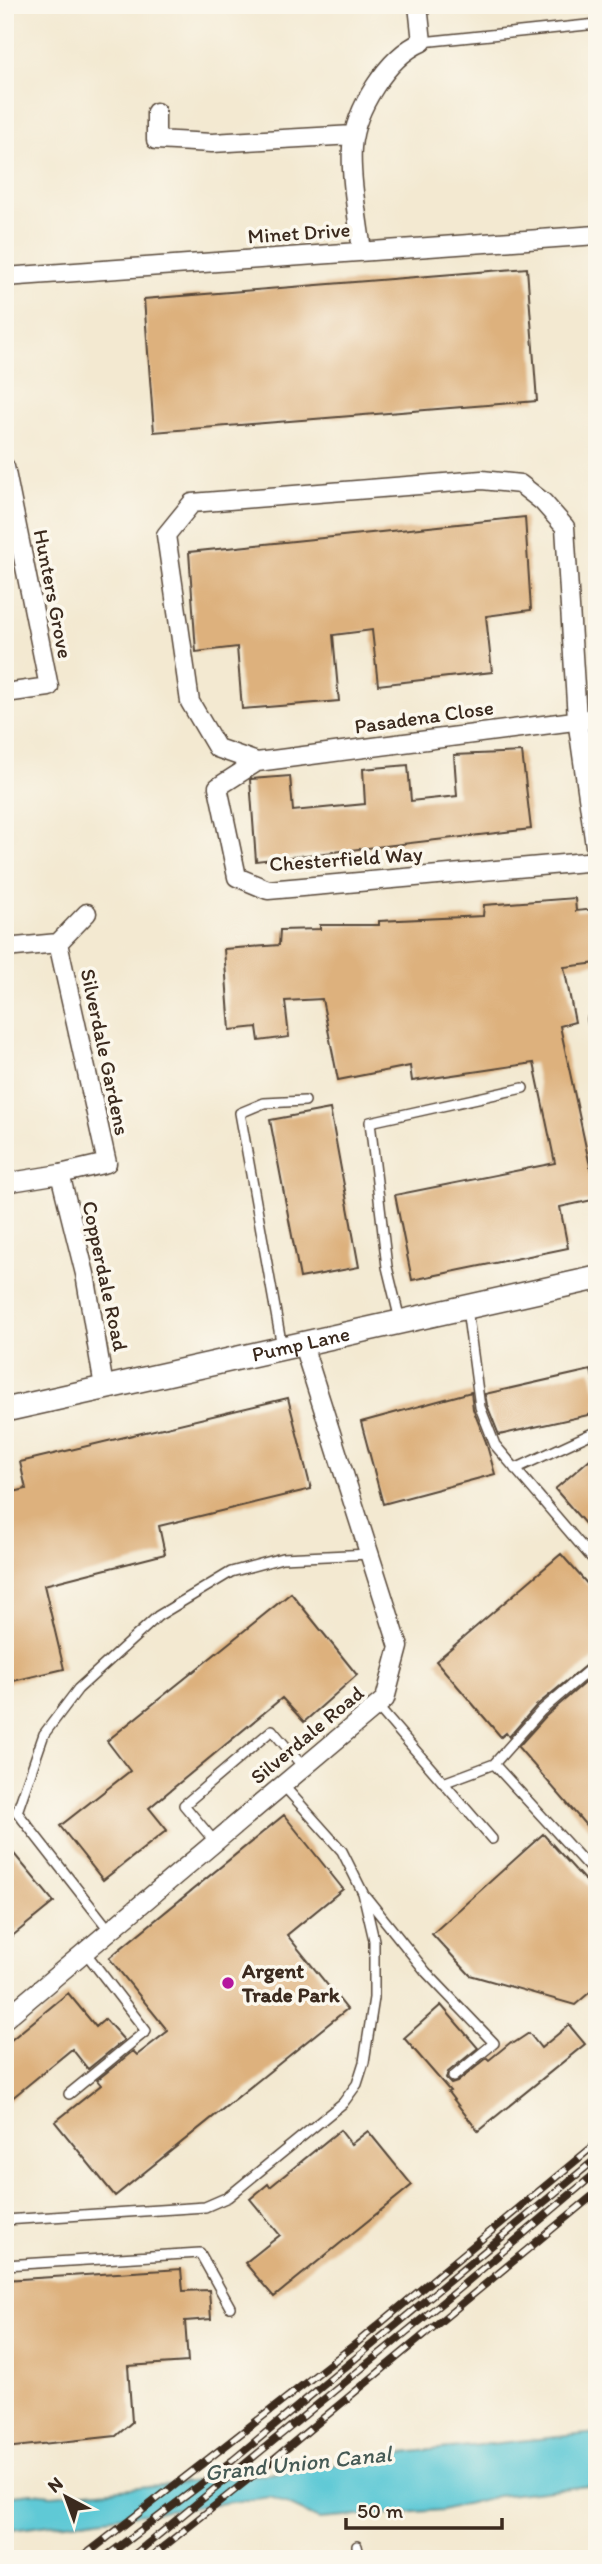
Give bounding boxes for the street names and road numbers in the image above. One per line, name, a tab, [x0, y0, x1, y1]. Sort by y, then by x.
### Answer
street label: Minet Drive	[247, 216, 351, 249]
street label: Hunters Grove	[29, 527, 78, 661]
street label: Pasadena Close	[353, 694, 495, 739]
street label: Chesterfield Way	[268, 841, 424, 876]
street label: Silverdale Gardens	[76, 966, 135, 1138]
street label: Copperdale Road	[77, 1199, 134, 1354]
street label: Pump Lane	[249, 1321, 352, 1367]
street label: Silverdale Road	[245, 1680, 369, 1789]

